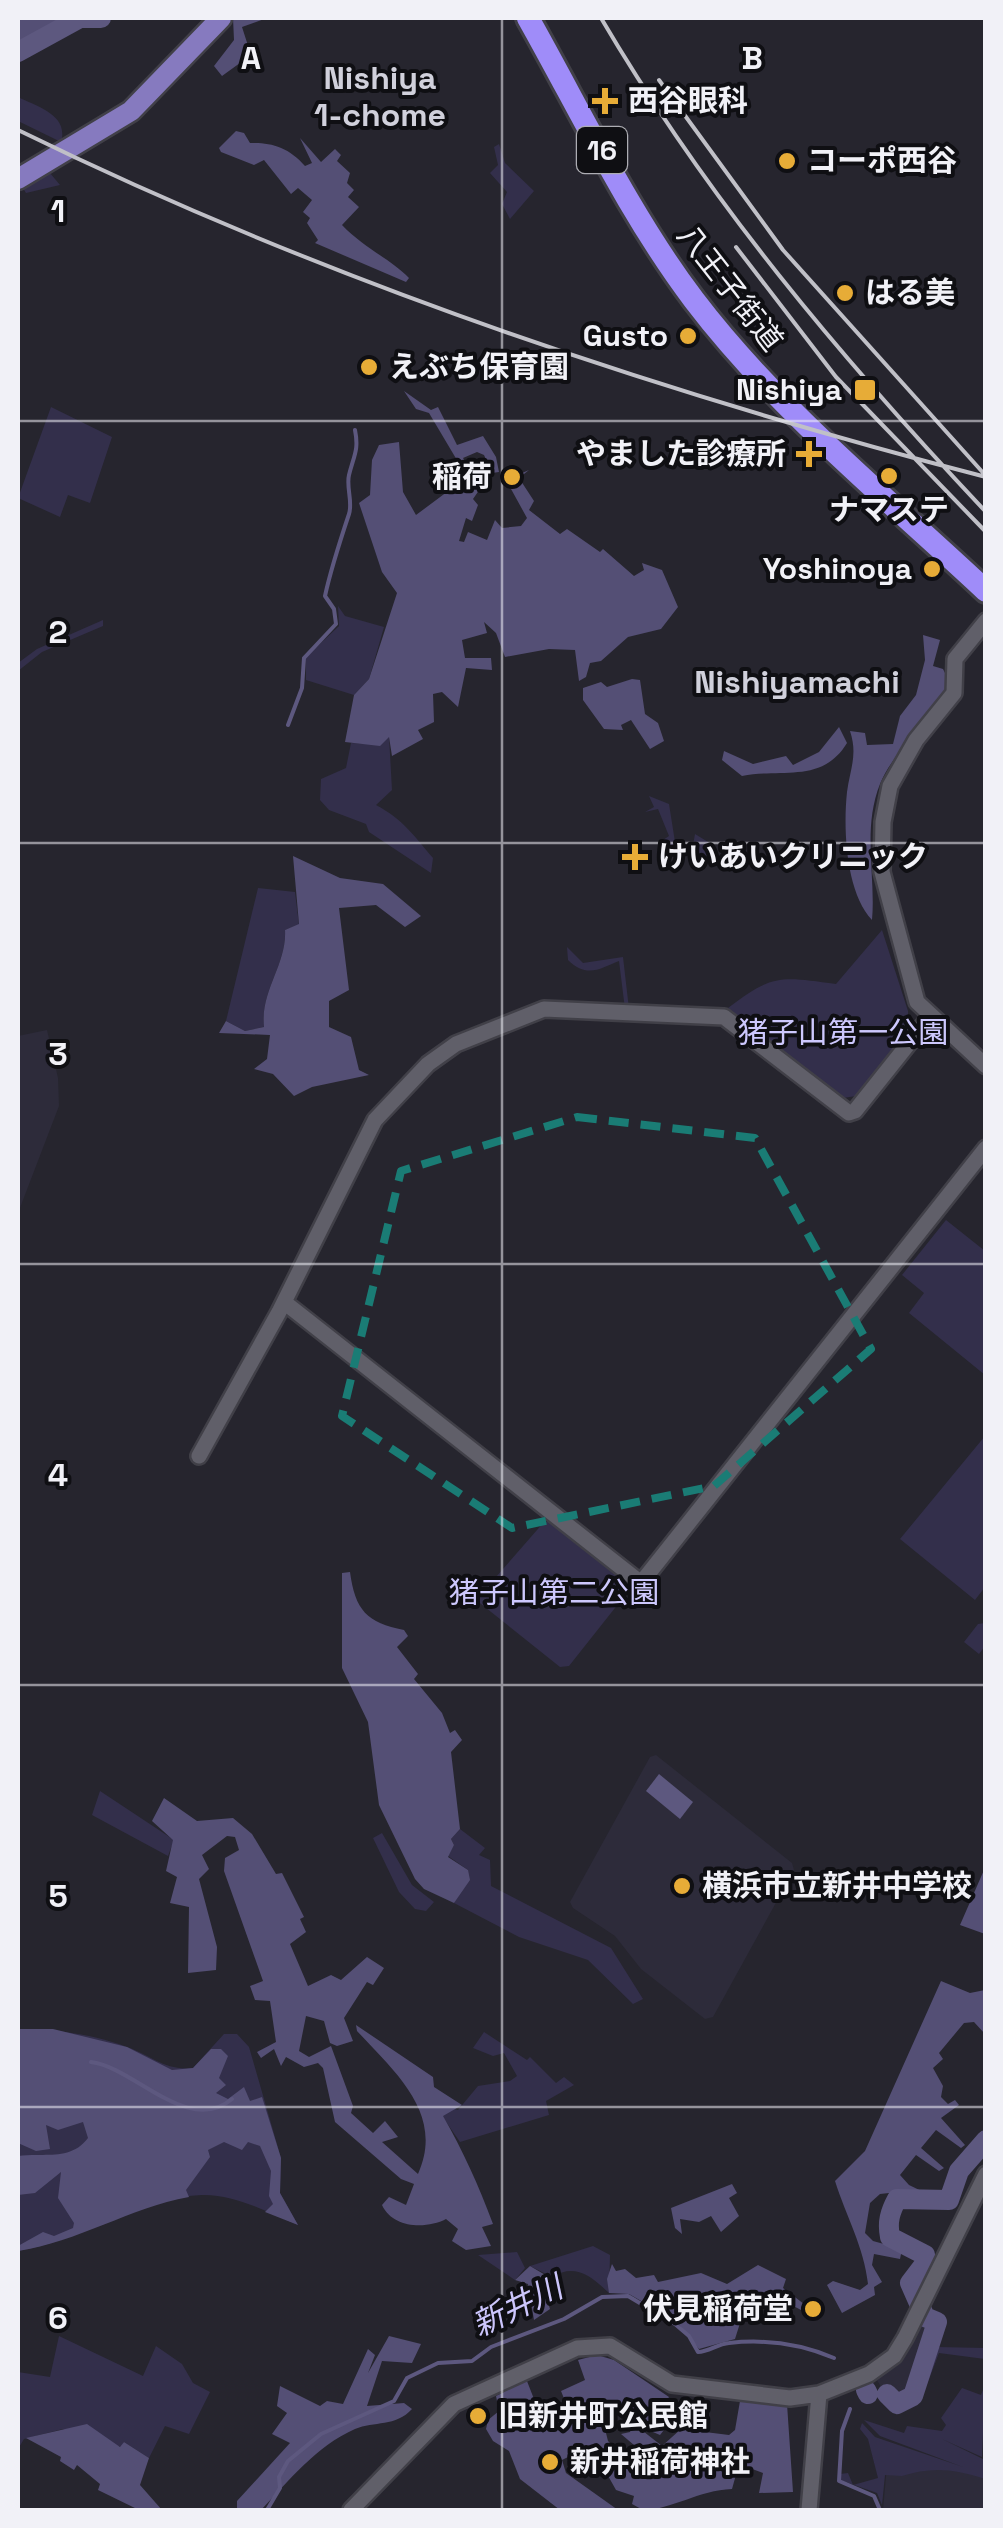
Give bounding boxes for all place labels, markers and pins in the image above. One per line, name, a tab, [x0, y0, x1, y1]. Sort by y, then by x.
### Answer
place label: 西谷眼科	[628, 81, 748, 120]
marker: 西谷眼科	[592, 88, 618, 114]
place label: コーポ西谷	[807, 141, 957, 180]
marker: コーポ西谷	[776, 150, 798, 172]
place label: はる美	[865, 273, 955, 312]
marker: はる美	[834, 282, 856, 304]
place label: Gusto	[583, 316, 668, 355]
marker: Gusto	[677, 325, 699, 347]
place label: えぶち保育園	[389, 347, 569, 386]
marker: えぶち保育園	[358, 356, 380, 378]
place label: Nishiya	[736, 370, 842, 409]
marker: Nishiya	[852, 377, 878, 403]
place label: やました診療所	[576, 434, 786, 473]
marker: やました診療所	[796, 441, 822, 467]
place label: 稲荷	[432, 457, 492, 496]
marker: ナマステ	[878, 465, 900, 487]
marker: 稲荷	[501, 466, 523, 488]
place label: ナマステ	[829, 490, 949, 529]
place label: Yoshinoya	[763, 549, 912, 588]
marker: Yoshinoya	[921, 558, 943, 580]
place label: けいあいクリニック	[658, 837, 928, 876]
marker: けいあいクリニック	[622, 844, 648, 870]
place label: 横浜市立新井中学校	[702, 1866, 972, 1905]
marker: 横浜市立新井中学校	[671, 1875, 693, 1897]
place label: 伏見稲荷堂	[643, 2289, 793, 2328]
marker: 伏見稲荷堂	[802, 2298, 824, 2320]
place label: 旧新井町公民館	[498, 2396, 708, 2435]
marker: 旧新井町公民館	[467, 2405, 489, 2427]
place label: 新井稲荷神社	[570, 2442, 750, 2481]
marker: 新井稲荷神社	[539, 2451, 561, 2473]

